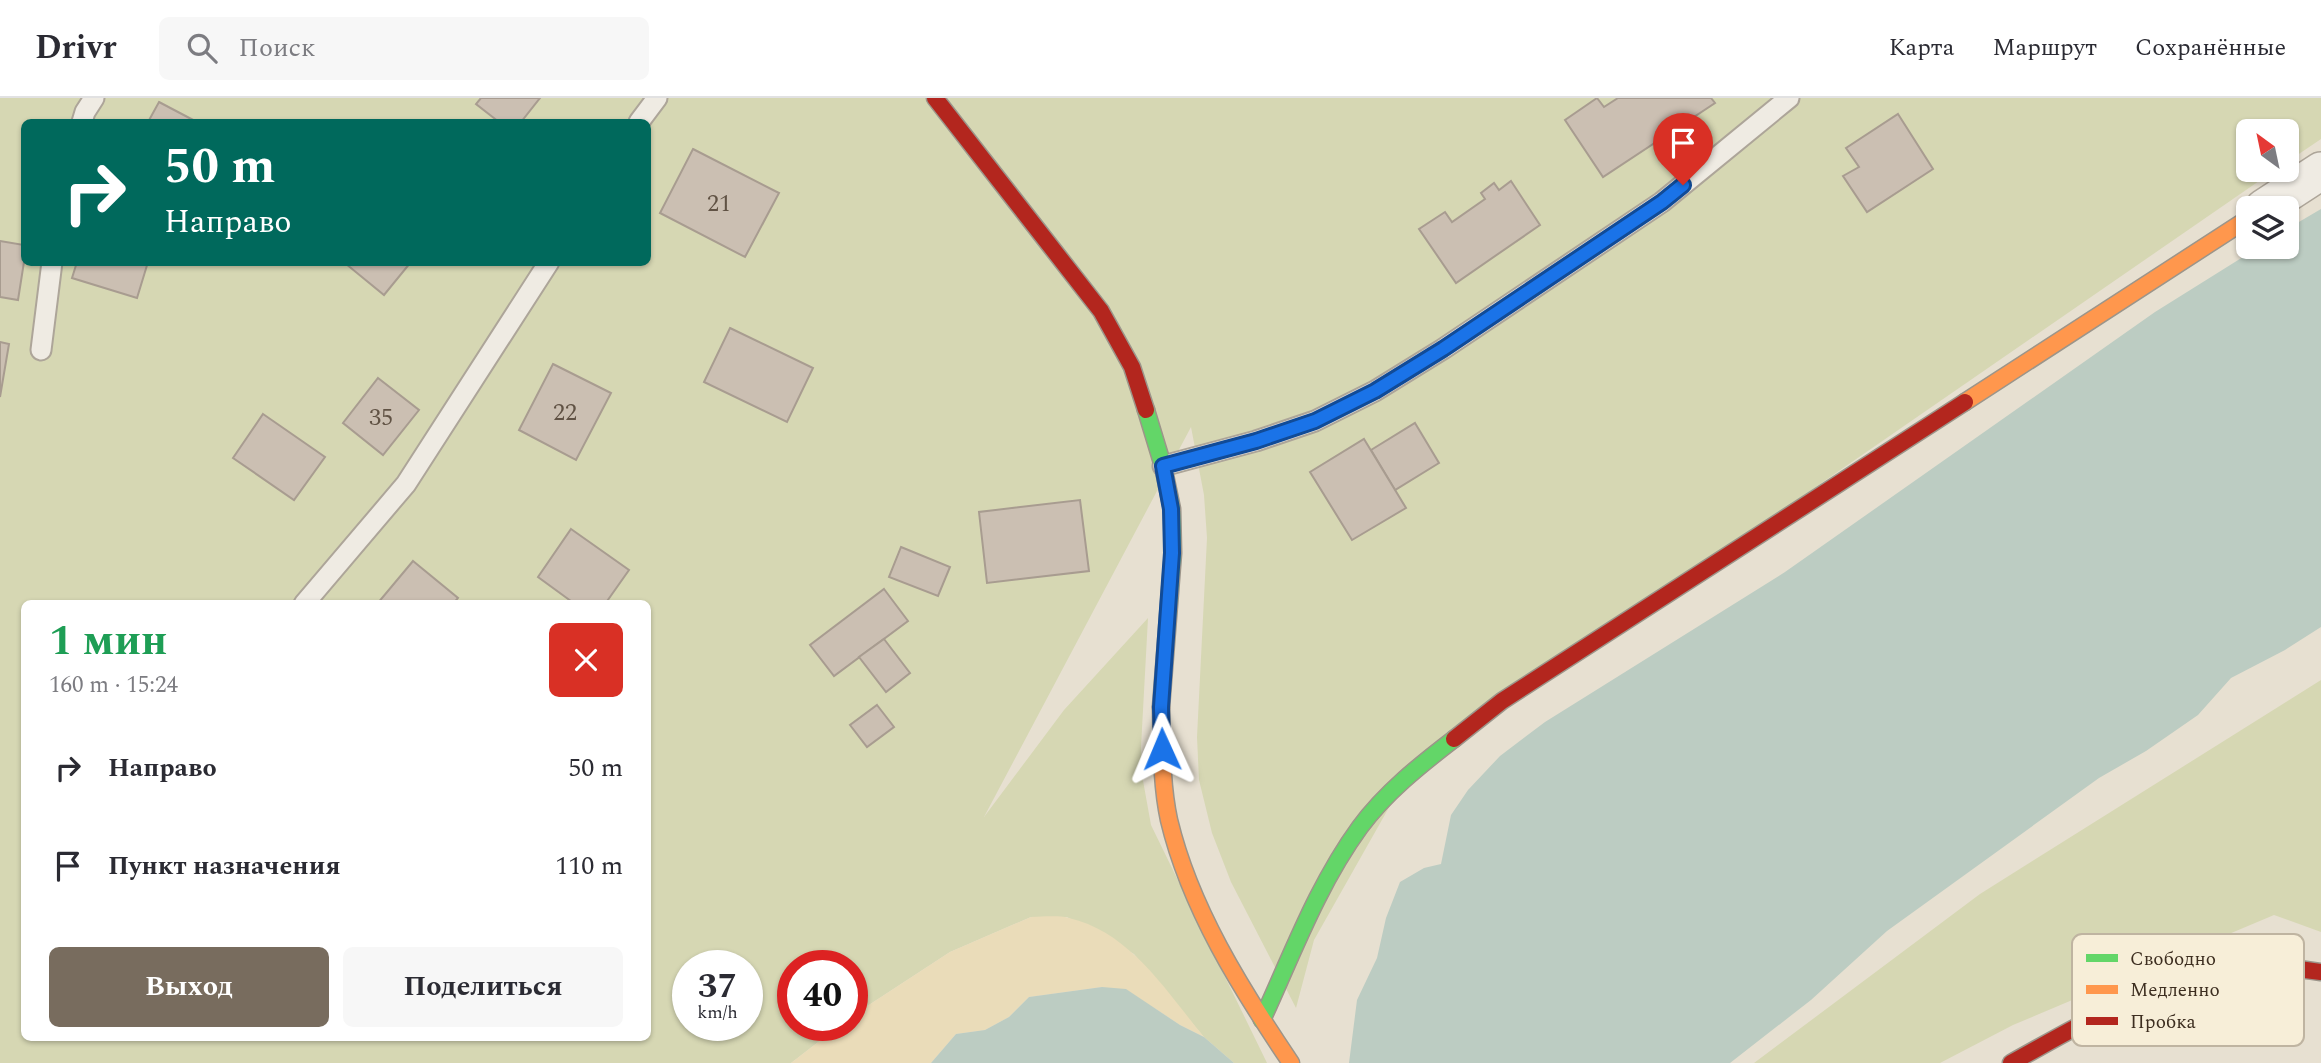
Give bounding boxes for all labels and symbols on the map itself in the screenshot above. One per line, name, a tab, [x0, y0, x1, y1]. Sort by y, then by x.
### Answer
pin	[1653, 113, 1713, 185]
north arrow	[2236, 119, 2300, 182]
house number: 21	[707, 186, 731, 222]
house number: 22	[553, 395, 577, 431]
house number: 35	[369, 400, 393, 436]
position arrow	[1125, 712, 1199, 786]
legend	[2072, 934, 2304, 1046]
text: Свободно	[2130, 945, 2216, 974]
speed limit sign: 40	[777, 950, 868, 1041]
text: Медленно	[2130, 976, 2220, 1005]
text: Пробка	[2130, 1008, 2197, 1037]

